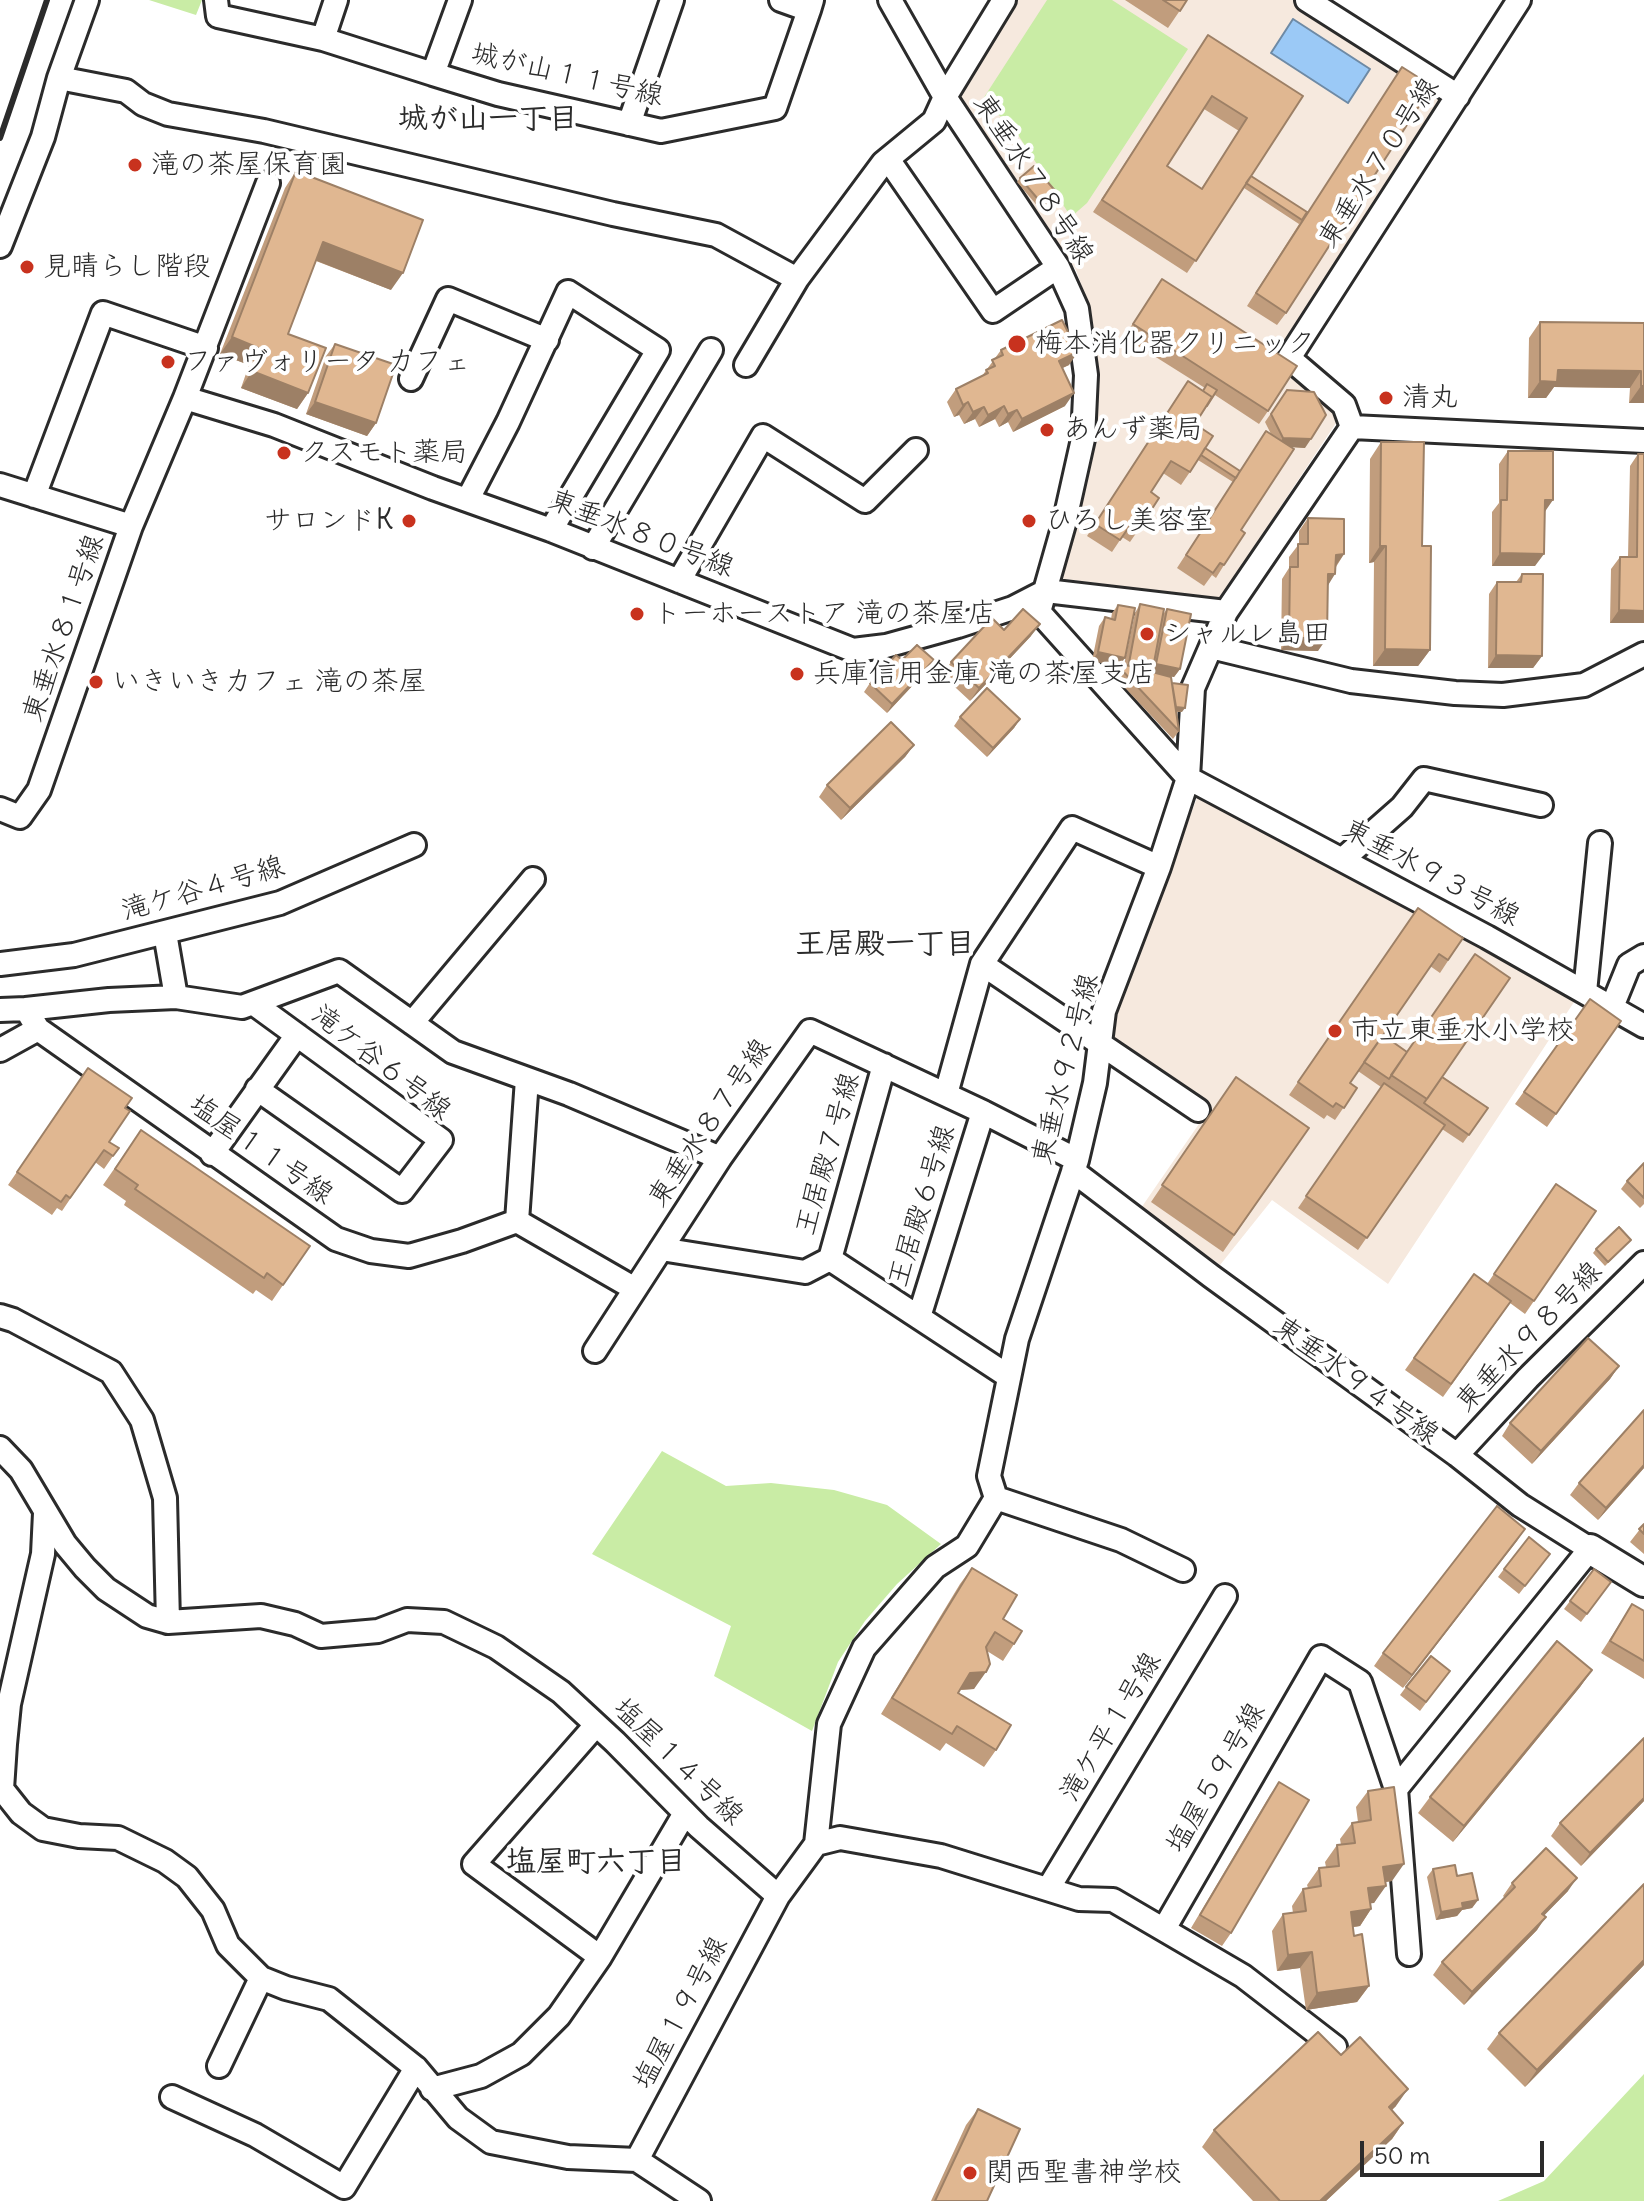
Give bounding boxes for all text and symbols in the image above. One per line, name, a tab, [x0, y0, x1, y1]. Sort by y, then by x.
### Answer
street label: 城が山１１号線	[468, 37, 666, 113]
street label: 東垂水７０号線	[1312, 72, 1446, 254]
street label: 東垂水７８号線	[966, 88, 1100, 270]
district label: 城が山一丁目	[398, 101, 578, 137]
place label: 滝の茶屋保育園	[151, 148, 347, 182]
marker: 滝の茶屋保育園	[126, 156, 144, 174]
place label: 見晴らし階段	[43, 250, 211, 284]
marker: 見晴らし階段	[18, 258, 36, 276]
place label: 梅本消化器クリニック	[1035, 327, 1315, 361]
marker: 梅本消化器クリニック	[1006, 333, 1028, 355]
place label: ファヴォリータ カフェ	[184, 345, 471, 379]
marker: ファヴォリータ カフェ	[159, 353, 177, 371]
place label: 清丸	[1402, 381, 1458, 415]
marker: 清丸	[1377, 389, 1395, 407]
place label: あんず薬局	[1063, 413, 1203, 447]
marker: あんず薬局	[1038, 421, 1056, 439]
place label: クスモト薬局	[300, 436, 468, 470]
marker: クスモト薬局	[275, 444, 293, 462]
street label: 東垂水８０号線	[543, 483, 739, 585]
place label: サロンドK	[264, 504, 393, 538]
place label: ひろし美容室	[1045, 504, 1213, 538]
marker: サロンドK	[400, 512, 418, 530]
marker: ひろし美容室	[1020, 512, 1038, 530]
street label: 東垂水８１号線	[16, 530, 112, 726]
place label: トーホーストア 滝の茶屋店	[653, 597, 996, 631]
marker: トーホーストア 滝の茶屋店	[628, 605, 646, 623]
place label: シャルレ島田	[1163, 617, 1331, 651]
marker: シャルレ島田	[1138, 625, 1156, 643]
place label: 兵庫信用金庫 滝の茶屋支店	[813, 657, 1156, 691]
place label: いきいきカフェ 滝の茶屋	[112, 665, 427, 699]
marker: 兵庫信用金庫 滝の茶屋支店	[788, 665, 806, 683]
marker: いきいきカフェ 滝の茶屋	[87, 673, 105, 691]
street label: 東垂水９３号線	[1337, 812, 1525, 934]
street label: 滝ケ谷４号線	[118, 850, 288, 928]
district label: 王居殿一丁目	[795, 926, 975, 962]
street label: 東垂水９２号線	[1026, 970, 1106, 1168]
street label: 滝ケ谷６号線	[304, 998, 458, 1128]
place label: 市立東垂水小学校	[1351, 1014, 1575, 1048]
marker: 市立東垂水小学校	[1326, 1022, 1344, 1040]
street label: 東垂水８７号線	[641, 1032, 779, 1214]
street label: 王居殿７号線	[789, 1069, 867, 1239]
street label: 塩屋１１号線	[183, 1088, 339, 1212]
street label: 王居殿６号線	[881, 1121, 963, 1291]
street label: 東垂水９８号線	[1449, 1255, 1609, 1419]
street label: 東垂水９４号線	[1267, 1310, 1445, 1452]
street label: 滝ケ平１号線	[1053, 1646, 1169, 1808]
street label: 塩屋１４号線	[606, 1692, 750, 1832]
street label: 塩屋５９号線	[1159, 1697, 1273, 1859]
district label: 塩屋町六丁目	[506, 1844, 686, 1880]
street label: 塩屋１９号線	[627, 1931, 735, 2095]
scale bar	[1364, 2125, 1548, 2175]
text: 50 m	[1374, 2140, 1430, 2170]
place label: 関西聖書神学校	[986, 2156, 1182, 2190]
marker: 関西聖書神学校	[961, 2164, 979, 2182]

